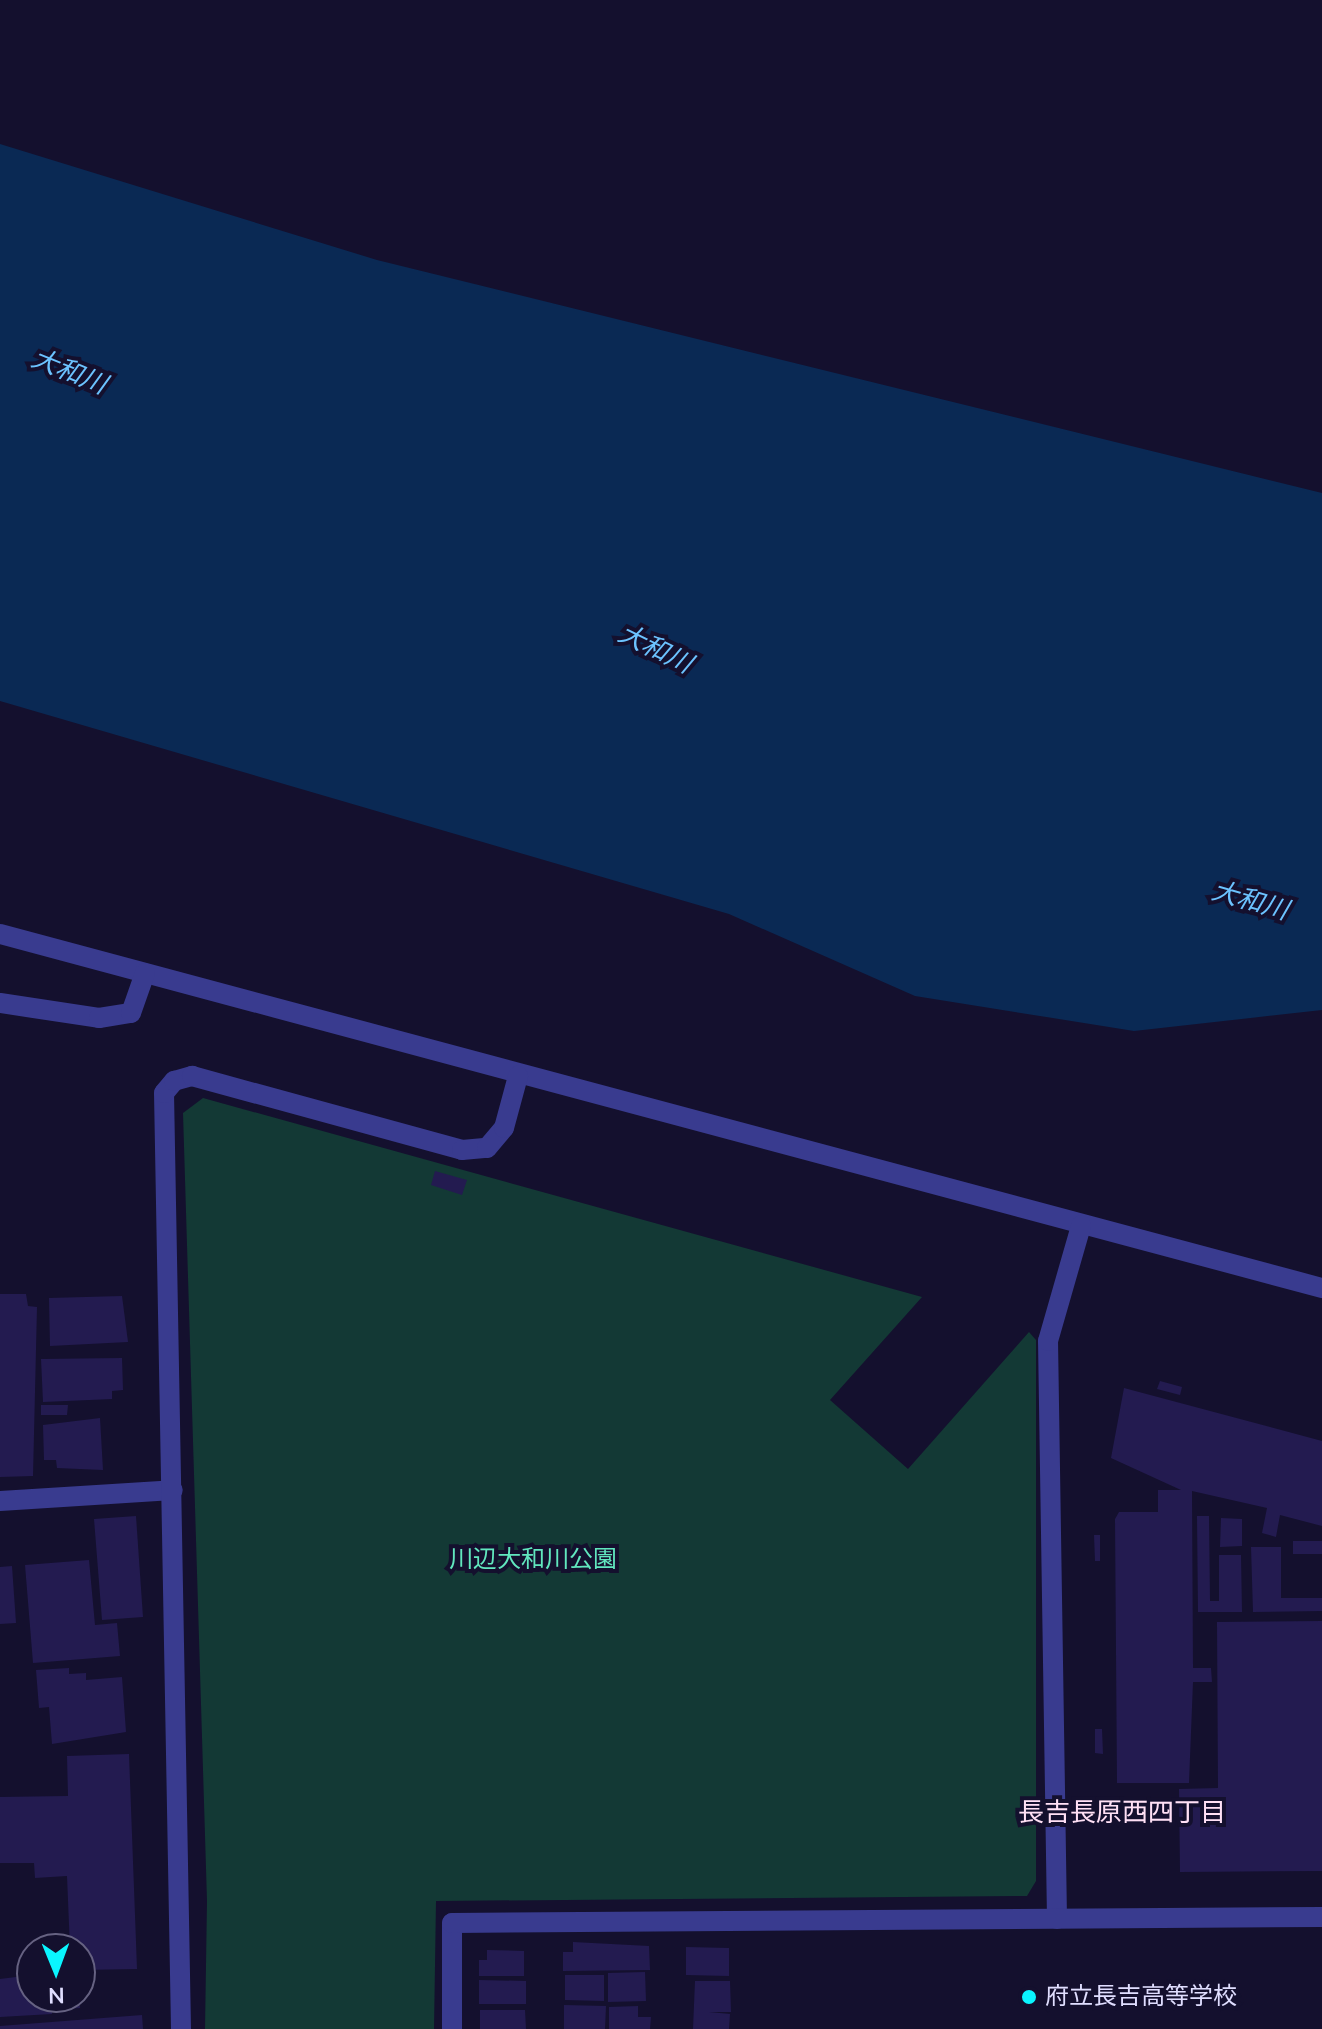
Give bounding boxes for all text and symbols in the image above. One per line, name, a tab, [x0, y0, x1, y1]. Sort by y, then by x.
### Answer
water label: 大和川	[27, 343, 111, 401]
water label: 大和川	[613, 618, 697, 680]
water label: 大和川	[1208, 875, 1292, 927]
park label: 川辺大和川公園	[449, 1546, 617, 1574]
district label: 長吉長原西四丁目	[1018, 1797, 1226, 1829]
north arrow	[16, 1933, 96, 2013]
text: N	[48, 1980, 65, 2010]
place label: 府立長吉高等学校	[1045, 1983, 1237, 2011]
marker: 府立長吉高等学校	[1020, 1988, 1038, 2006]

